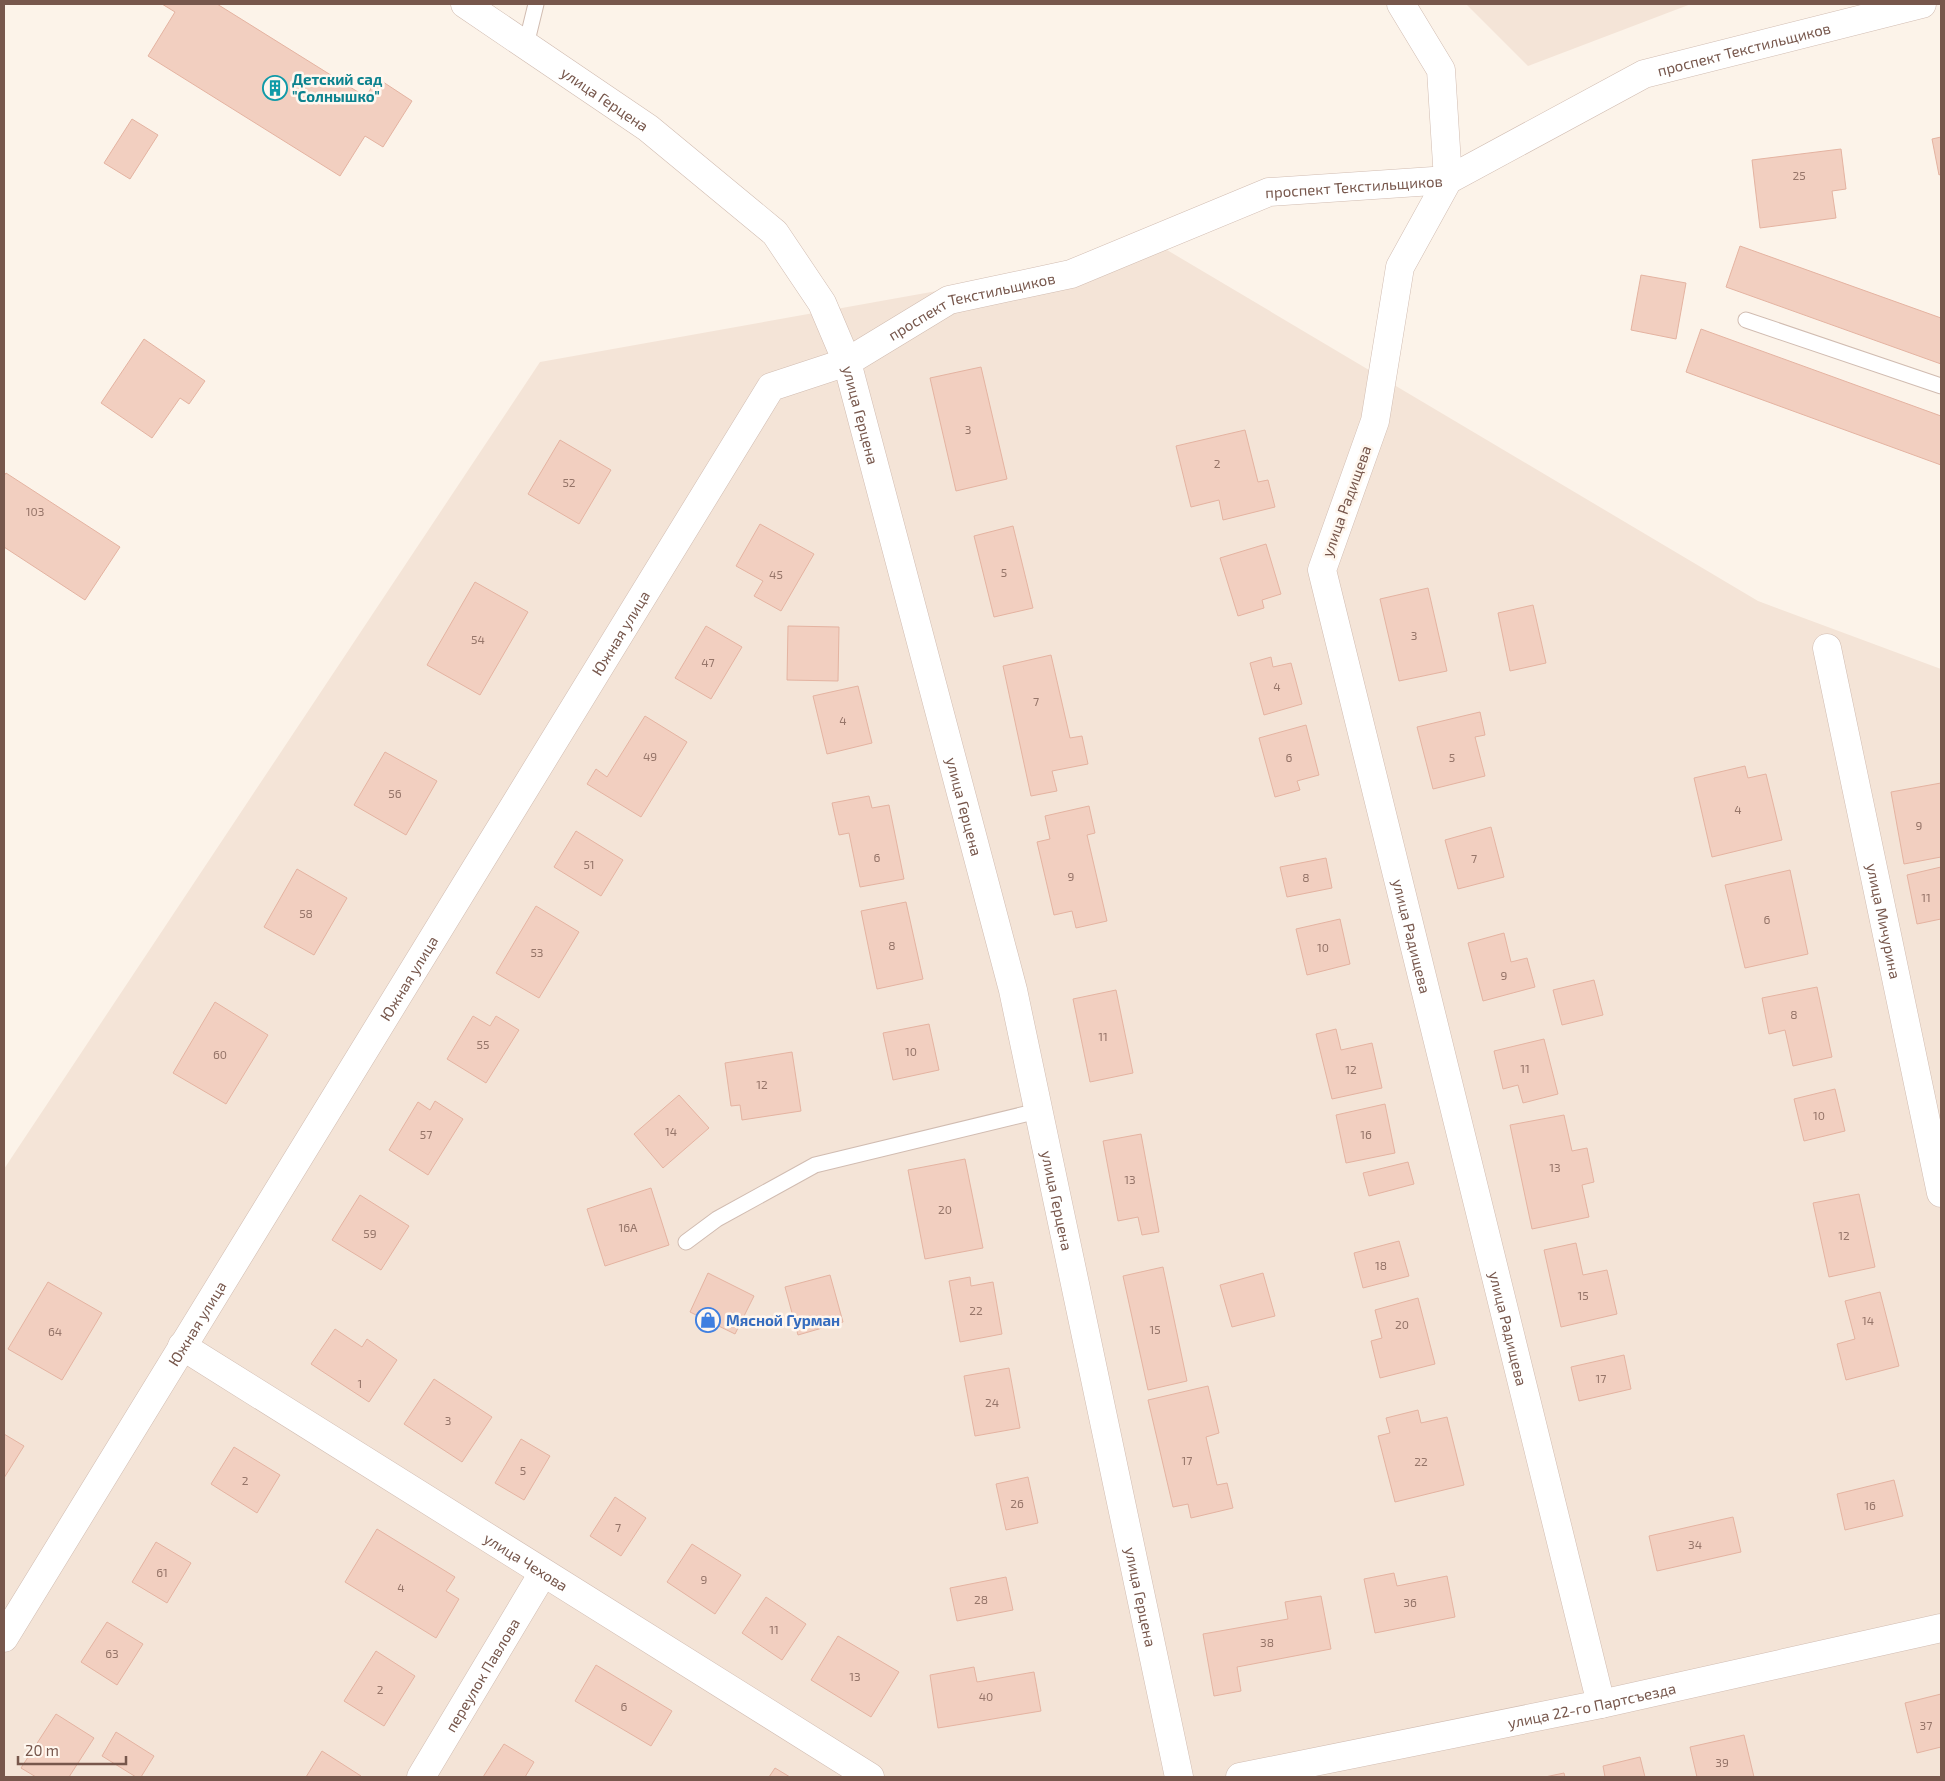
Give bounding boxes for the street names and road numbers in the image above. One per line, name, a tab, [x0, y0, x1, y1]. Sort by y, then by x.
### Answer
street label: проспект Текстильщиков	[1655, 18, 1832, 79]
street label: улица Герцена	[557, 63, 652, 135]
street label: проспект Текстильщиков	[1265, 171, 1443, 201]
street label: проспект Текстильщиков	[885, 269, 1057, 344]
street label: улица Герцена	[838, 364, 883, 466]
street label: улица Радищева	[1318, 443, 1375, 559]
street label: Южная улица	[587, 587, 653, 679]
street label: улица Герцена	[942, 755, 986, 858]
street label: улица Мичурина	[1862, 862, 1905, 981]
street label: улица Радищева	[1388, 877, 1435, 995]
street label: Южная улица	[376, 932, 441, 1024]
street label: улица Герцена	[1037, 1149, 1077, 1252]
street label: улица Радищева	[1485, 1269, 1531, 1387]
street label: Южная улица	[164, 1278, 230, 1369]
street label: улица Чехова	[480, 1529, 571, 1595]
street label: улица Герцена	[1121, 1545, 1160, 1648]
street label: переулок Павлова	[441, 1615, 523, 1735]
street label: улица 22-го Партсъезда	[1506, 1679, 1678, 1733]

